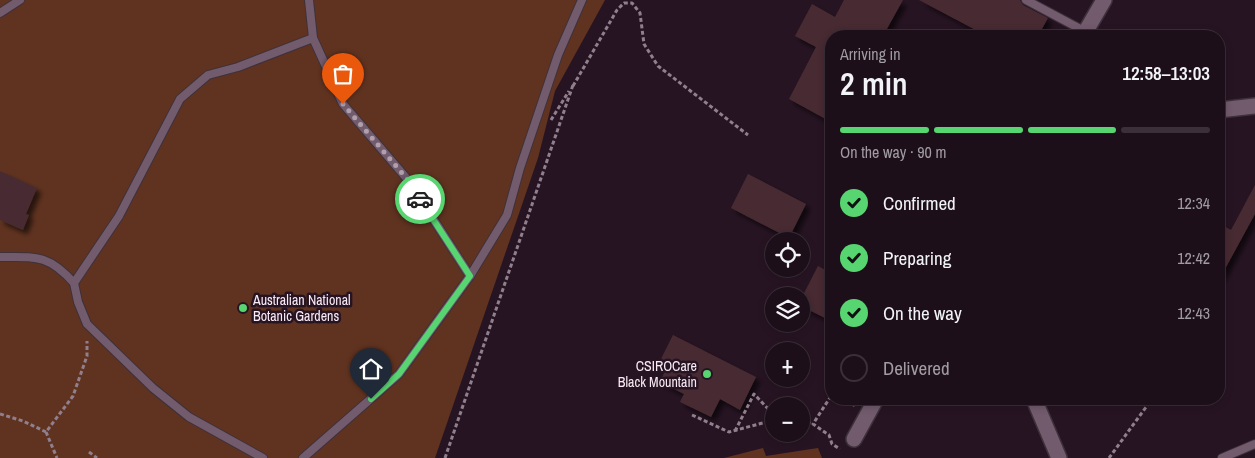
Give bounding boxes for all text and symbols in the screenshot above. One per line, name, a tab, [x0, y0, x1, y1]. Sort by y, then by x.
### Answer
text: Arriving in	[840, 43, 901, 65]
pin	[322, 53, 364, 104]
icon: bag	[329, 60, 357, 88]
text: 12:58–13:03	[1122, 60, 1210, 86]
text: 2 min	[840, 62, 908, 105]
text: On the way · 90 m	[840, 141, 946, 163]
courier	[395, 174, 445, 224]
icon: car	[406, 185, 434, 213]
icon: check	[840, 189, 868, 217]
text: Confirmed	[883, 190, 956, 216]
text: 12:34	[1177, 192, 1210, 214]
map controls	[765, 232, 810, 442]
button: locate	[765, 232, 810, 277]
icon: check	[840, 244, 868, 272]
text: Preparing	[883, 245, 951, 271]
text: 12:42	[1177, 247, 1210, 269]
button: layers	[765, 287, 810, 332]
place label: Australian National Botanic Gardens	[252, 291, 351, 325]
icon: check	[840, 299, 868, 327]
text: On the way	[883, 300, 962, 326]
marker: Australian National Botanic Gardens	[237, 302, 249, 314]
text: 12:43	[1177, 302, 1210, 324]
button: +	[765, 342, 810, 387]
pin	[350, 348, 392, 399]
icon: home	[357, 355, 385, 383]
text: Delivered	[883, 355, 950, 381]
place label: CSIROCare Black Mountain	[618, 357, 697, 391]
marker: CSIROCare Black Mountain	[701, 368, 713, 380]
button: −	[765, 397, 810, 442]

